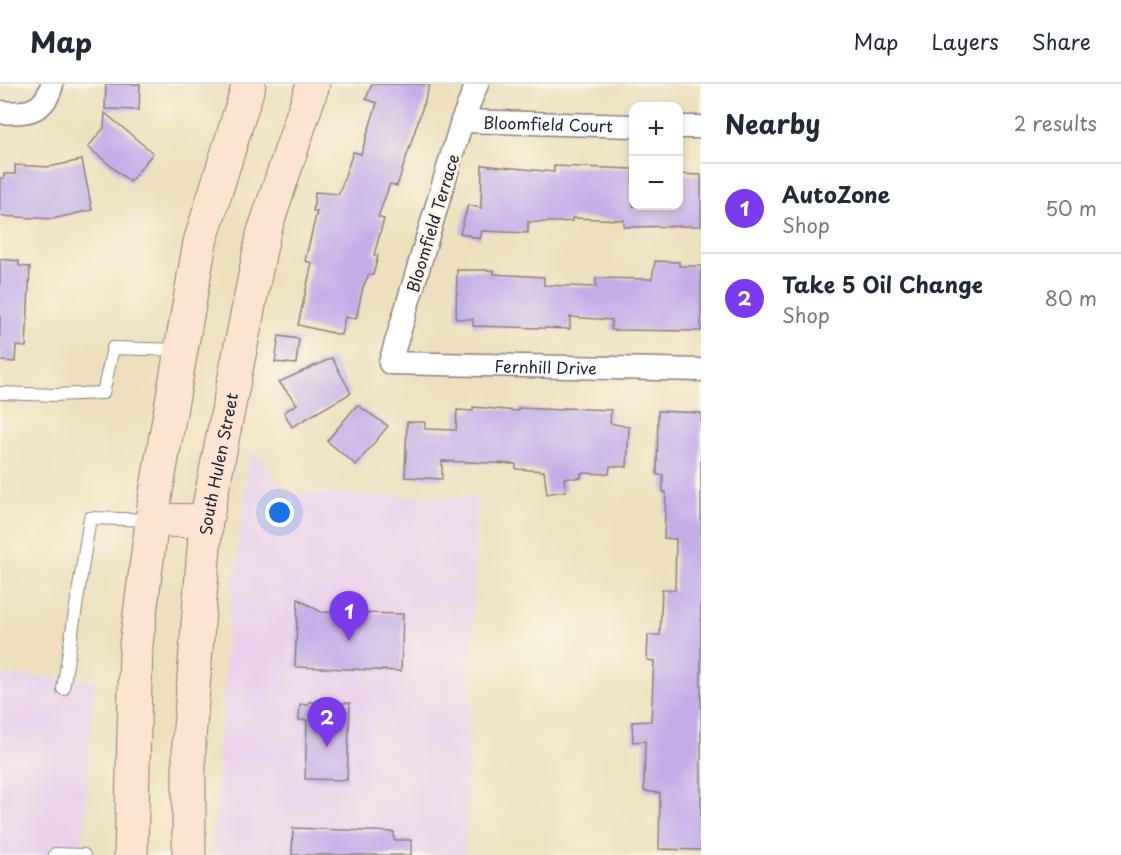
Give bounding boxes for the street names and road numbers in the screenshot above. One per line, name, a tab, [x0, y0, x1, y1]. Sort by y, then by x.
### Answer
street label: Bloomfield Court	[483, 110, 614, 137]
street label: Bloomfield Terrace	[400, 151, 464, 295]
street label: Fernhill Drive	[494, 353, 597, 380]
street label: South Hulen Street	[193, 390, 243, 536]

